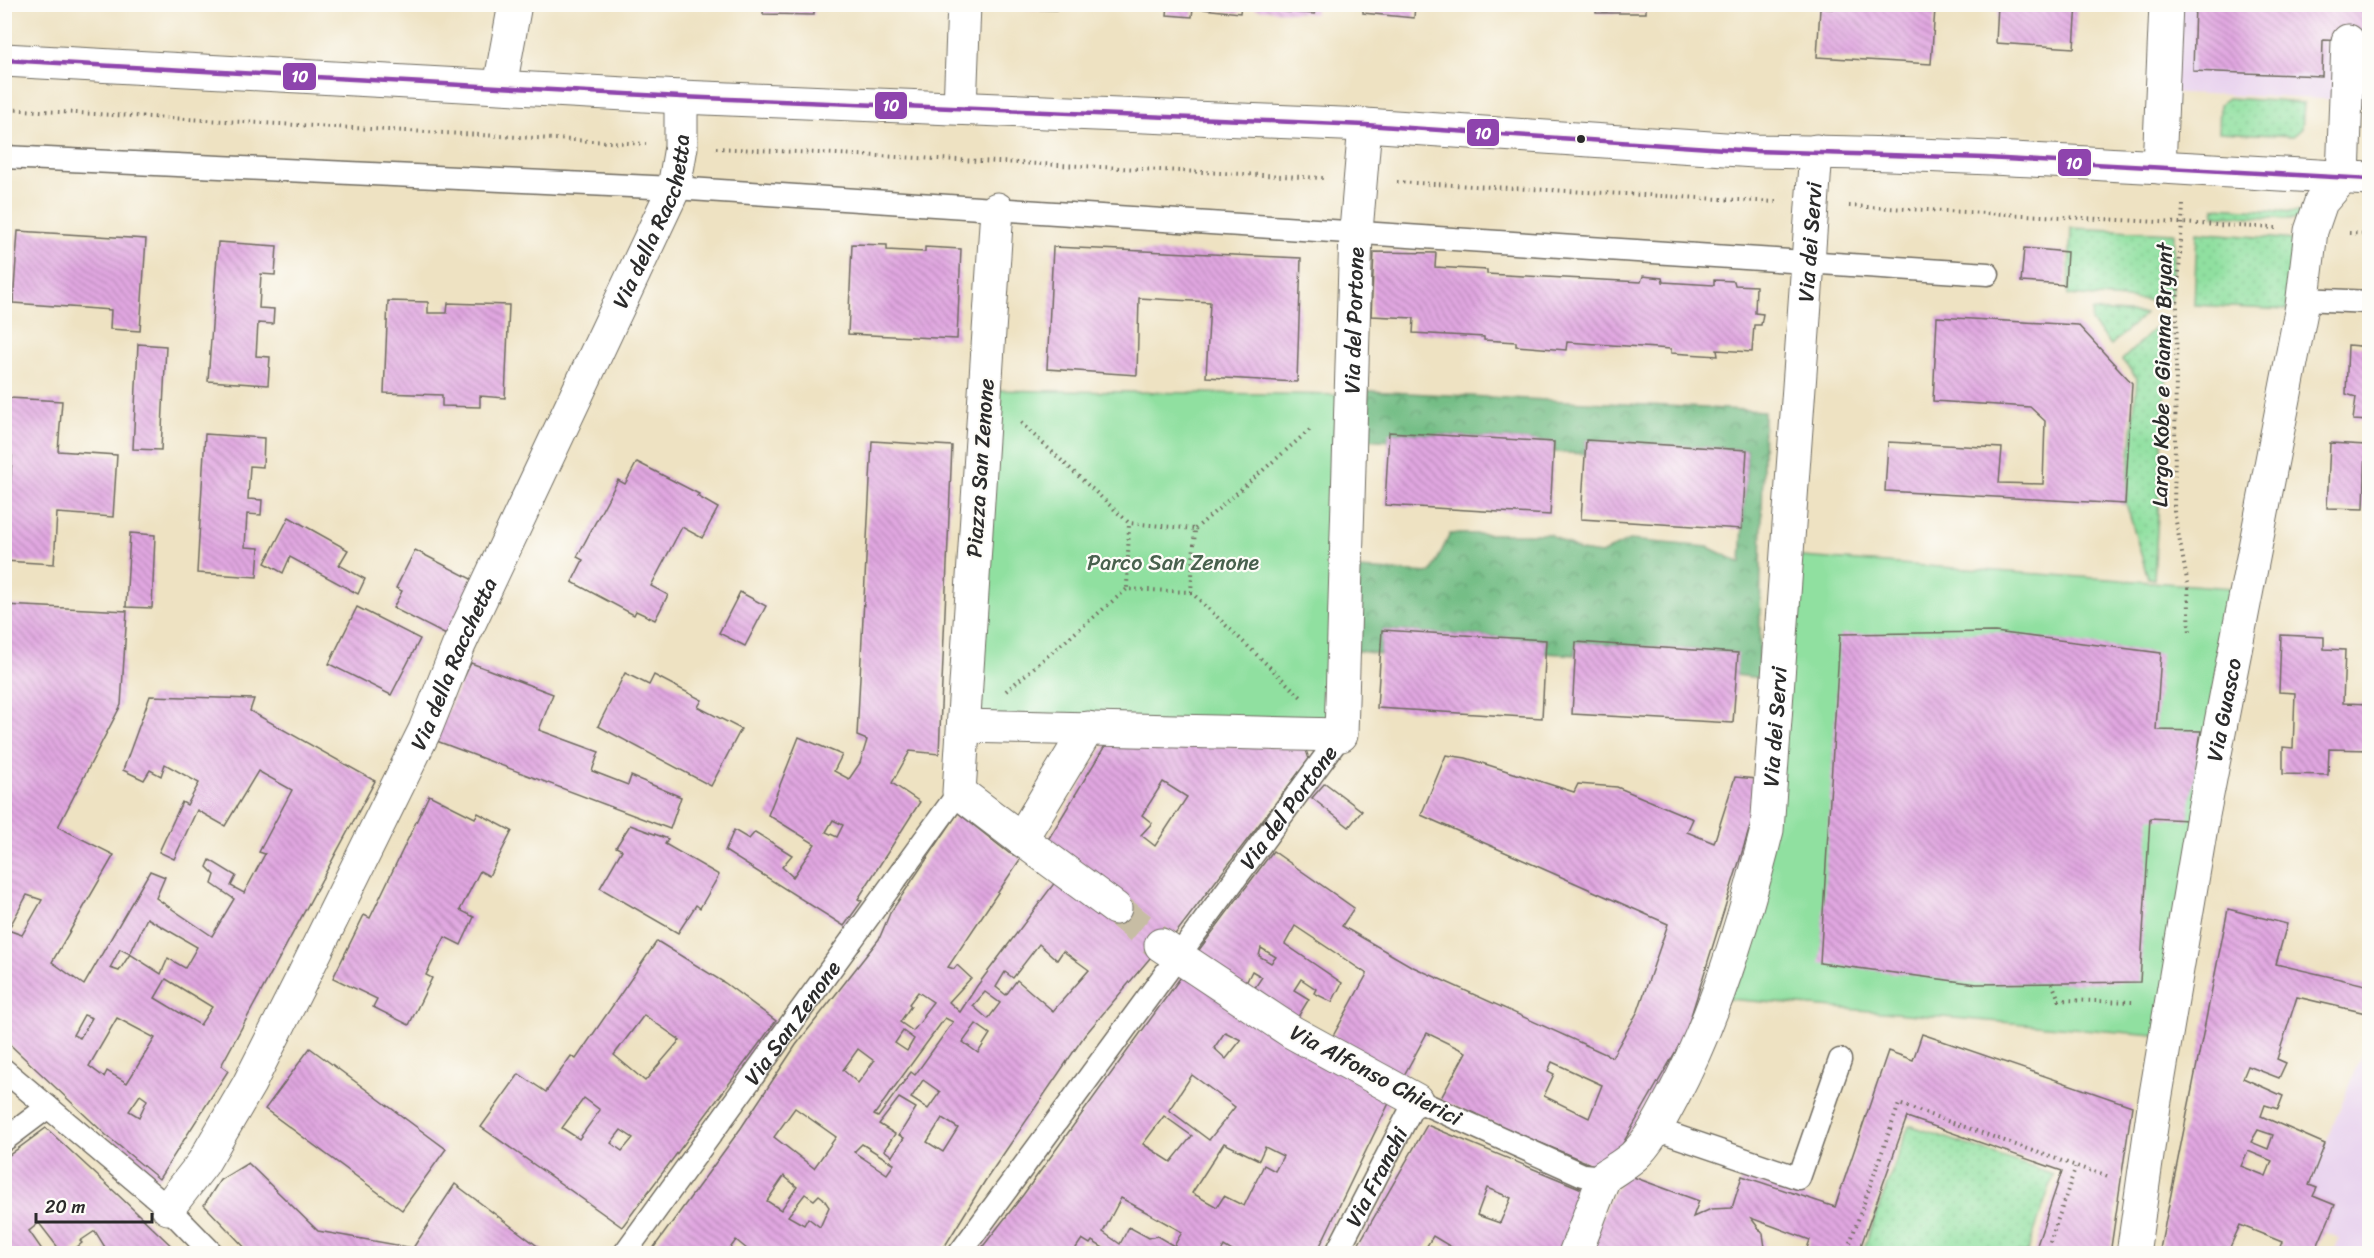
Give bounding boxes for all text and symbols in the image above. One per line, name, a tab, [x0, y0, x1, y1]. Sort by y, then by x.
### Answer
line badge: 10	[282, 62, 317, 91]
text: 10	[292, 62, 308, 91]
line badge: 10	[874, 91, 908, 120]
text: 10	[883, 91, 899, 120]
line badge: 10	[1466, 118, 1500, 147]
text: 10	[1475, 119, 1491, 148]
unlabelled marker	[1575, 133, 1587, 145]
street label: Via della Racchetta	[601, 134, 701, 315]
line badge: 10	[2057, 148, 2092, 177]
text: 10	[2066, 149, 2082, 178]
street label: Via dei Servi	[1786, 179, 1833, 303]
street label: Largo Kobe e Gianna Bryant	[2140, 241, 2184, 508]
street label: Via del Portone	[1332, 246, 1375, 394]
street label: Piazza San Zenone	[954, 377, 1006, 559]
park label: Parco San Zenone	[1087, 543, 1260, 582]
street label: Via della Racchetta	[398, 570, 508, 757]
street label: Via Guasco	[2194, 654, 2253, 765]
street label: Via dei Servi	[1751, 664, 1798, 788]
street label: Via del Portone	[1229, 736, 1348, 878]
street label: Via San Zenone	[733, 951, 851, 1093]
street label: Via Alfonso Chierici	[1283, 1013, 1470, 1137]
street label: Via Franchi	[1334, 1119, 1419, 1234]
scale bar	[36, 1186, 152, 1224]
text: 20 m	[45, 1191, 85, 1223]

